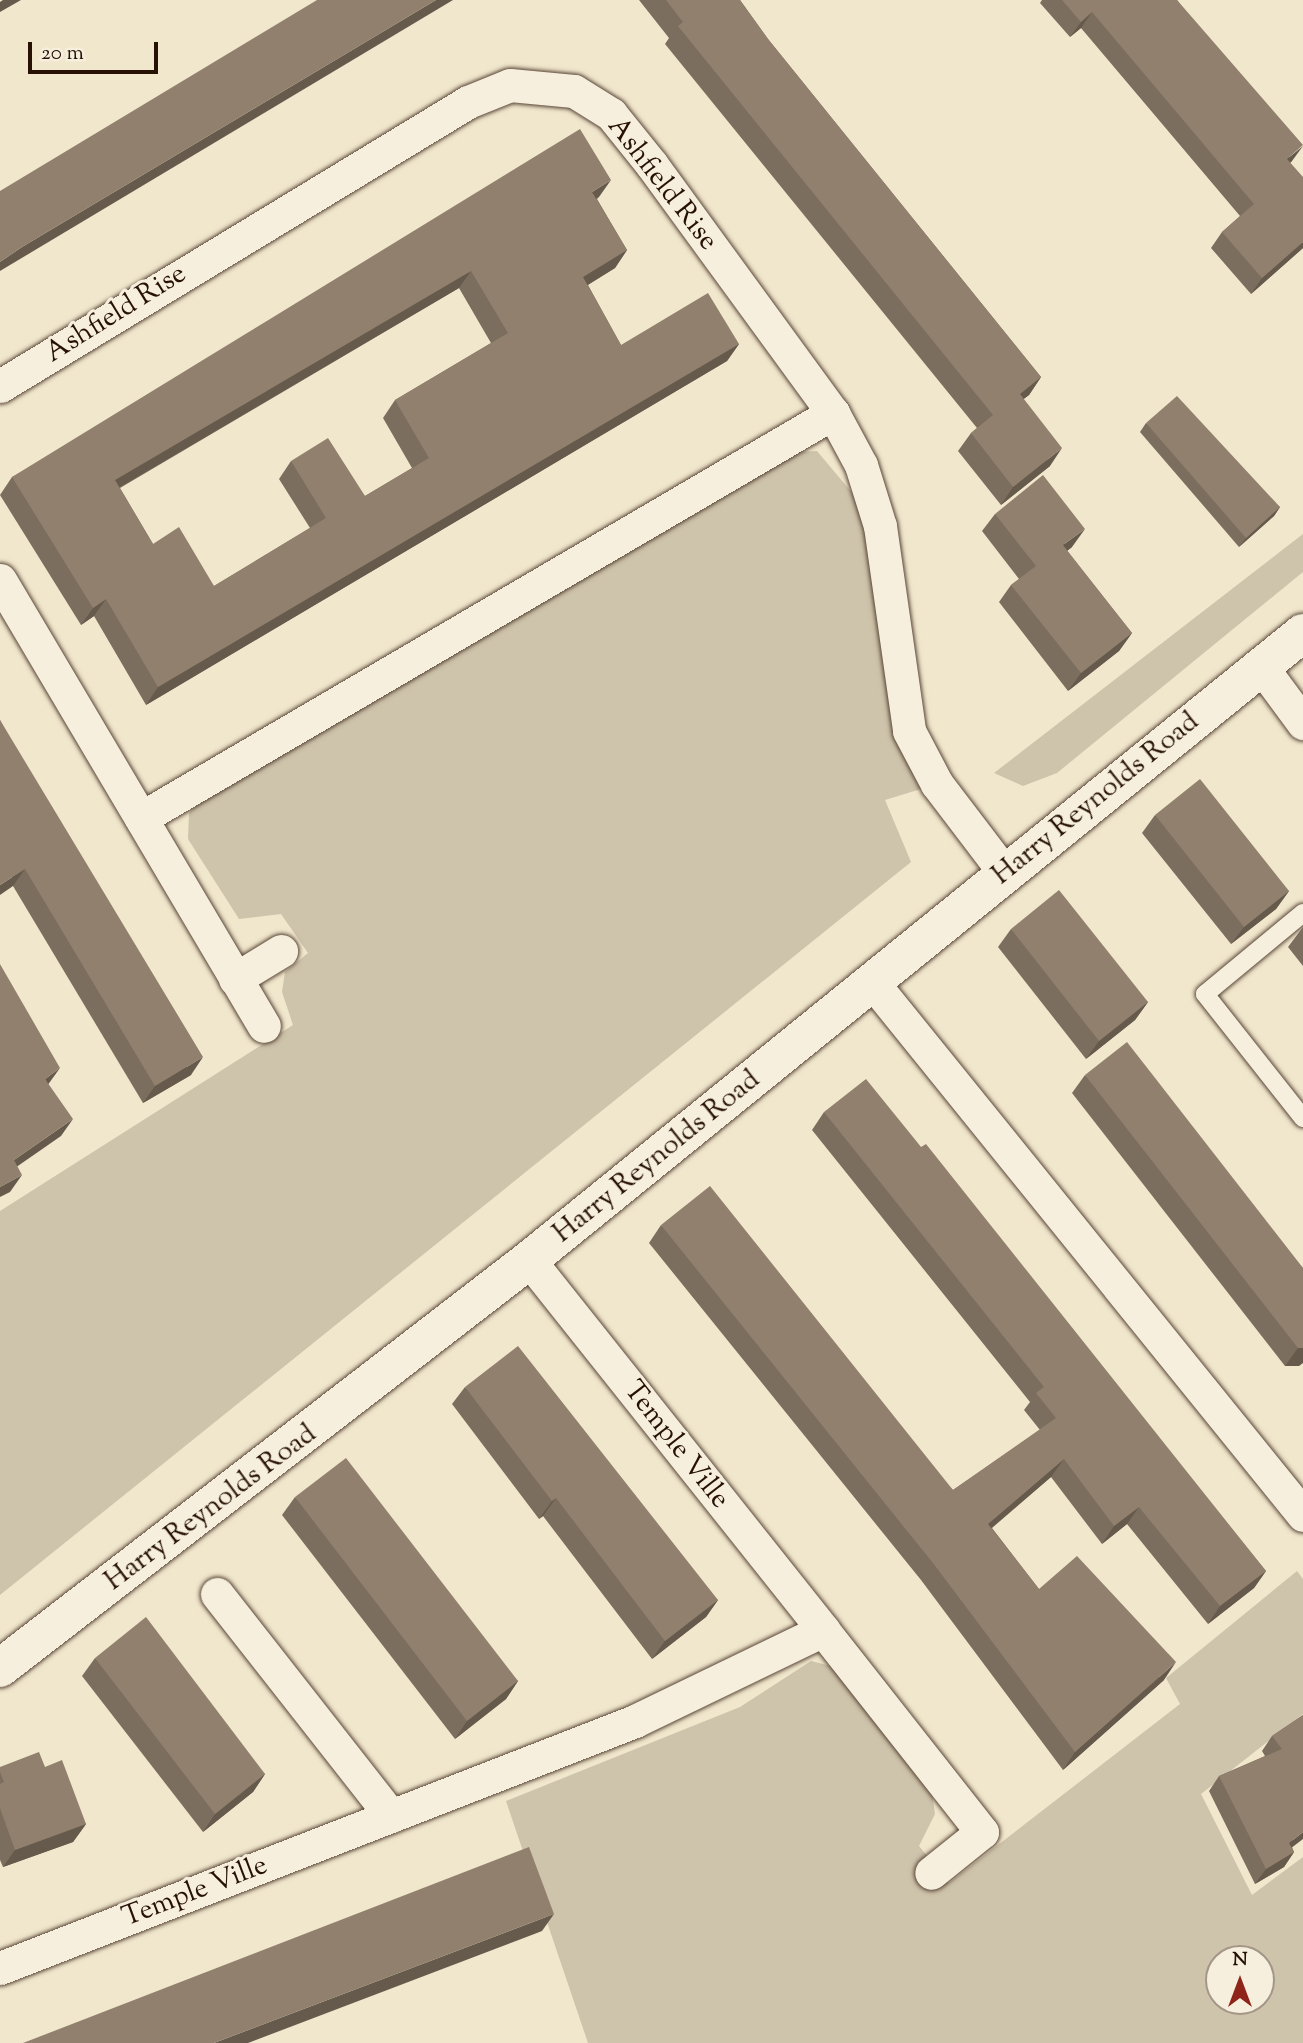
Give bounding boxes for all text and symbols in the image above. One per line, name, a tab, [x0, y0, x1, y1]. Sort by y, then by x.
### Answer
scale bar	[32, 28, 161, 72]
text: 20 m	[41, 39, 84, 69]
street label: Ashfield Rise	[600, 111, 724, 257]
street label: Ashfield Rise	[39, 257, 193, 371]
street label: Harry Reynolds Road	[986, 705, 1206, 893]
street label: Harry Reynolds Road	[547, 1063, 767, 1251]
street label: Temple Ville	[616, 1375, 736, 1515]
street label: Harry Reynolds Road	[99, 1418, 323, 1598]
street label: Temple Ville	[118, 1849, 272, 1935]
north arrow	[1205, 1945, 1275, 2015]
text: N	[1232, 1947, 1248, 1974]

